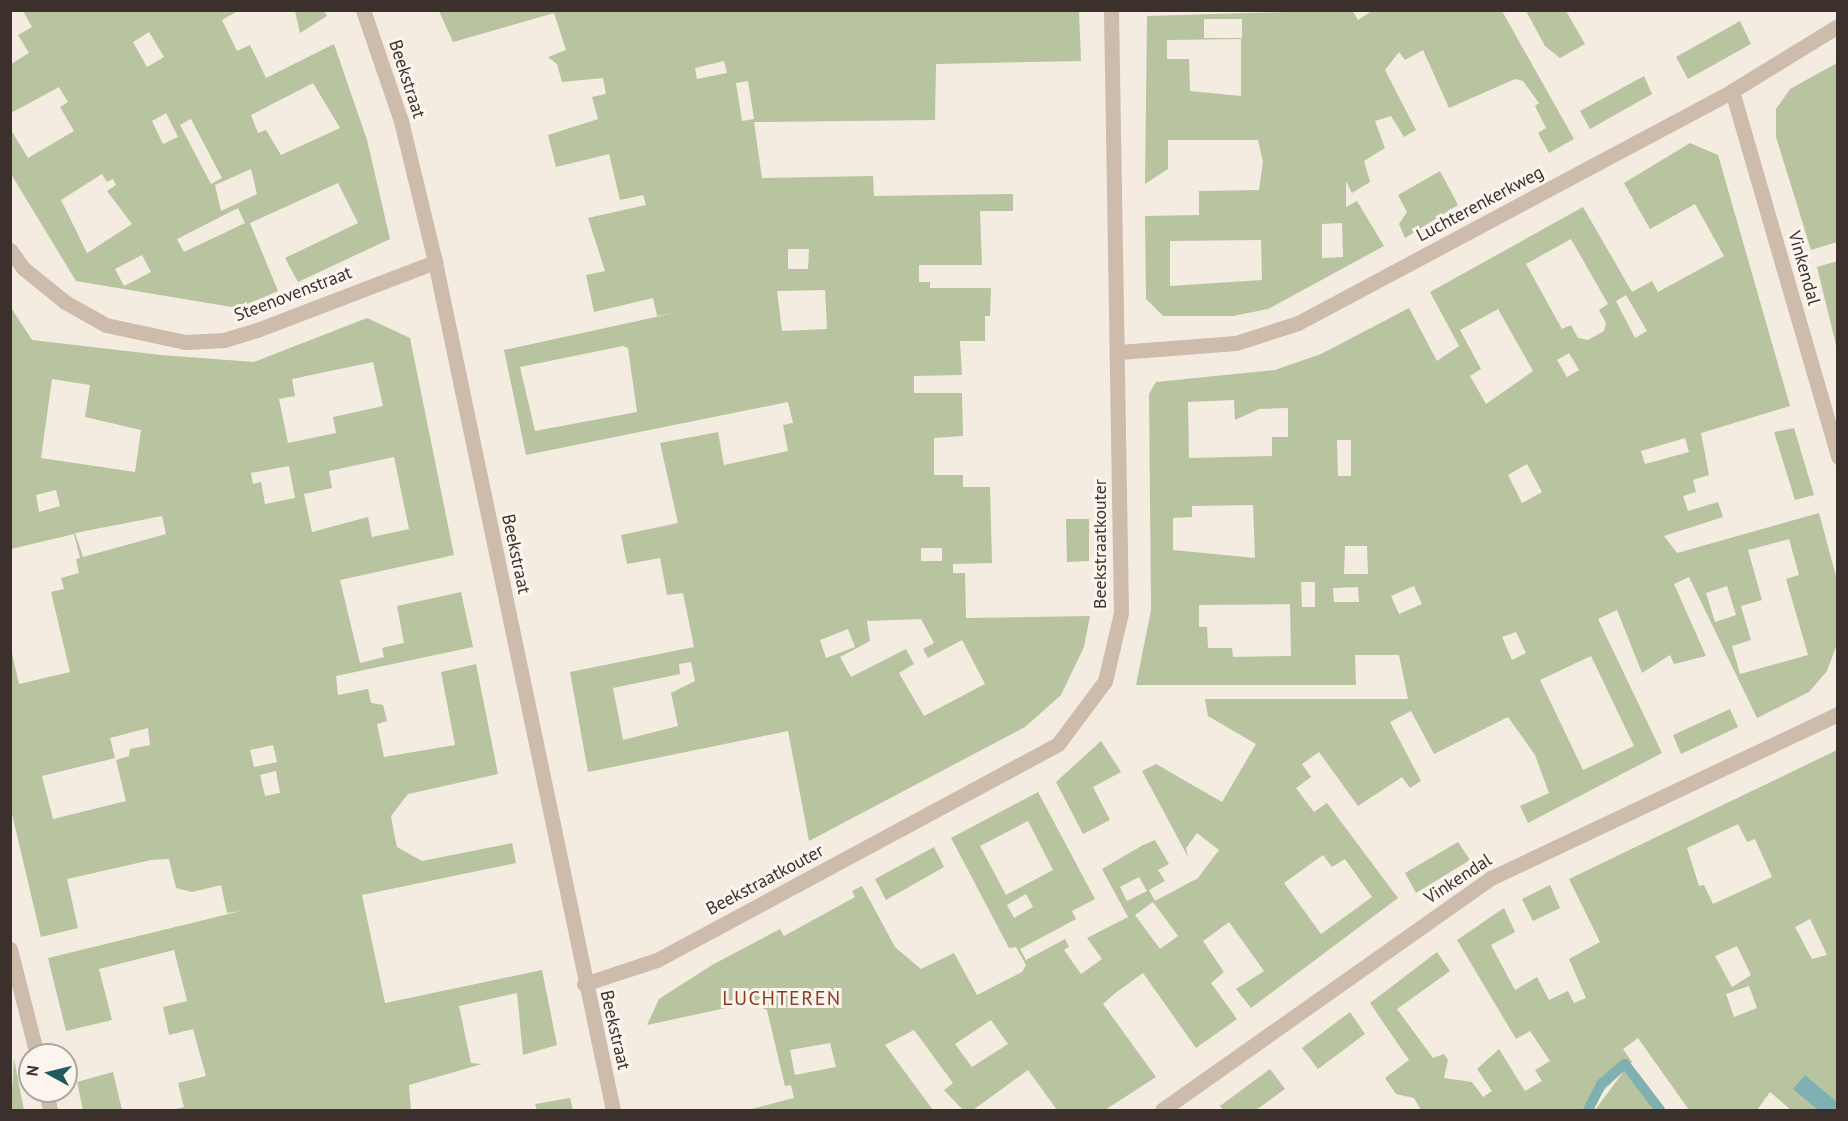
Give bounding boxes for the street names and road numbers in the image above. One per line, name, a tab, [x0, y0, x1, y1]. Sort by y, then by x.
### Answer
street label: Beekstraat	[384, 37, 430, 121]
street label: Luchterenkerkweg	[1413, 161, 1547, 247]
street label: Vinkendal	[1783, 228, 1825, 308]
street label: Steenovenstraat	[231, 262, 355, 326]
street label: Beekstraatkouter	[1089, 479, 1111, 609]
street label: Beekstraat	[497, 512, 535, 596]
street label: Beekstraatkouter	[703, 840, 827, 920]
street label: Vinkendal	[1420, 849, 1496, 909]
street label: Beekstraat	[595, 988, 635, 1072]

